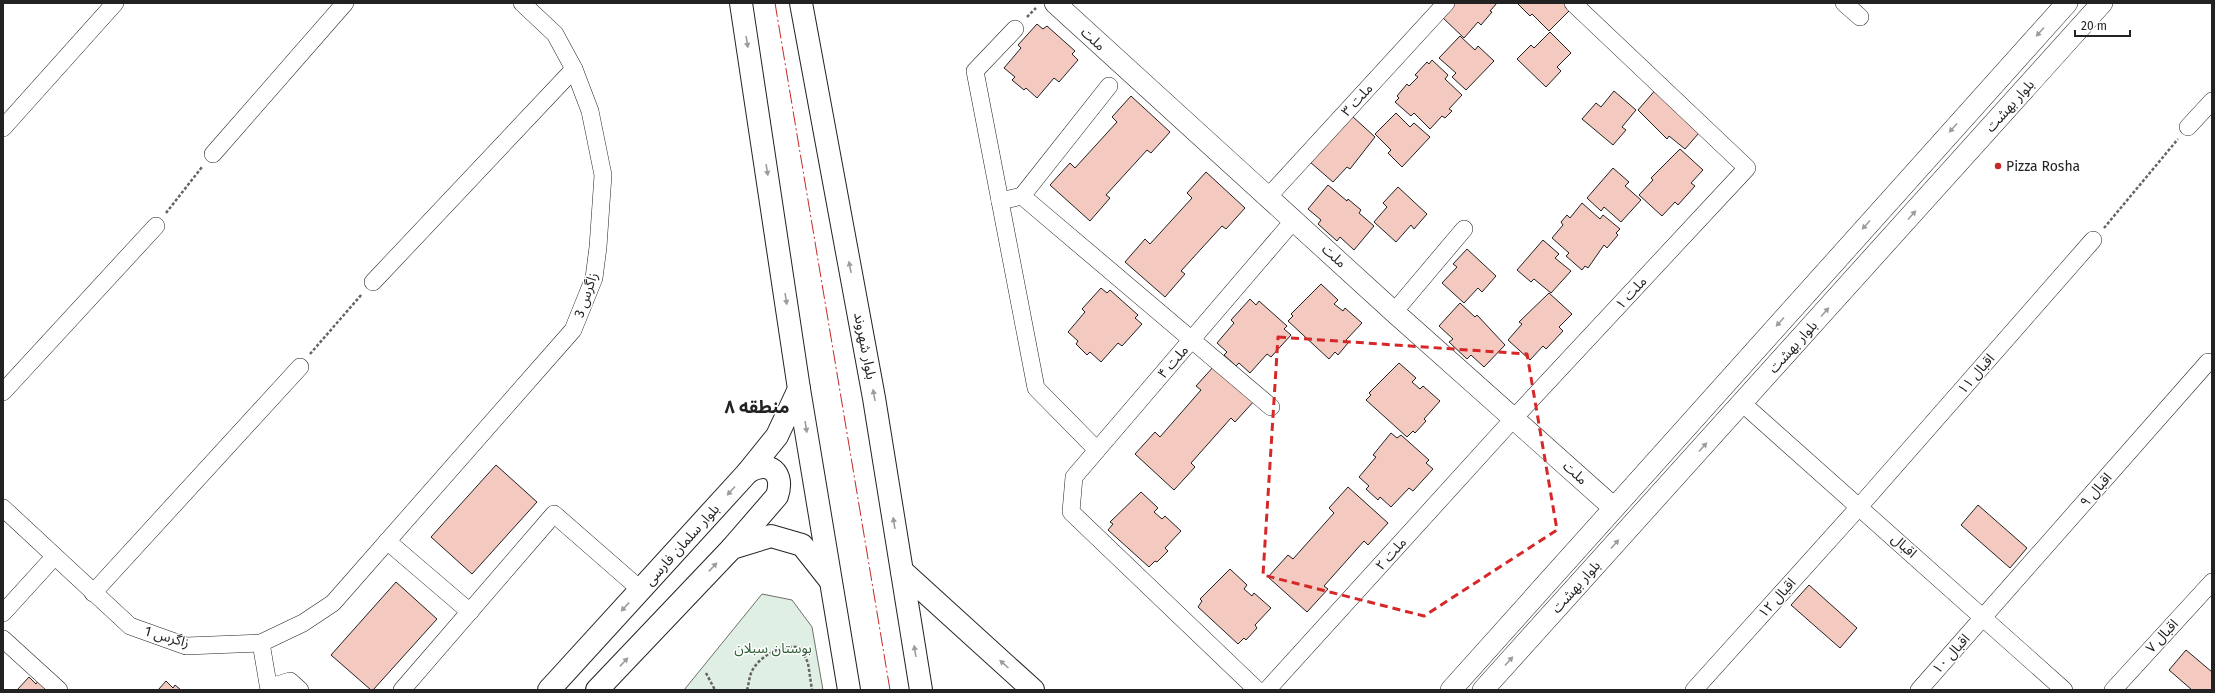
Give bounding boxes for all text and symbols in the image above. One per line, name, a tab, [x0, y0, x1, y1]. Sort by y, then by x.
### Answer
scale bar	[2075, 12, 2130, 38]
text: 20 m	[2081, 19, 2107, 33]
street label: ملت	[1077, 24, 1109, 54]
one-way arrow	[2036, 27, 2045, 37]
one-way arrow	[744, 35, 750, 48]
street label: بلوار بهشت	[1982, 76, 2038, 136]
street label: ملت ۳	[1338, 80, 1376, 120]
one-way arrow	[1948, 123, 1958, 133]
place label: Pizza Rosha	[2006, 158, 2080, 175]
marker: Pizza Rosha	[1993, 161, 2003, 171]
one-way arrow	[764, 164, 770, 176]
one-way arrow	[1907, 210, 1916, 220]
one-way arrow	[1862, 220, 1871, 230]
street label: ملت	[1318, 241, 1350, 271]
one-way arrow	[847, 261, 853, 273]
street label: زاگرس 3	[570, 270, 602, 320]
street label: ملت ۱	[1612, 273, 1650, 313]
one-way arrow	[783, 293, 789, 305]
one-way arrow	[1820, 306, 1829, 317]
street label: بلوار شهروند	[850, 311, 880, 381]
street label: بلوار بهشت	[1765, 317, 1821, 377]
one-way arrow	[1775, 317, 1784, 327]
street label: ملت ۴	[1154, 342, 1192, 382]
street label: اقبال ۱۱	[1954, 350, 1998, 398]
one-way arrow	[870, 389, 876, 401]
district label: منطقه ۸	[724, 396, 790, 418]
one-way arrow	[803, 421, 809, 433]
one-way arrow	[1698, 442, 1707, 453]
street label: ملت	[1559, 458, 1591, 488]
street label: اقبال ۹	[2076, 469, 2116, 511]
one-way arrow	[727, 485, 736, 496]
street label: بلوار سلمان فارسی	[641, 501, 723, 589]
one-way arrow	[891, 517, 897, 529]
street label: اقبال	[1888, 530, 1920, 562]
street label: ملت ۲	[1372, 534, 1410, 574]
one-way arrow	[1611, 539, 1620, 549]
street label: بلوار بهشت	[1548, 557, 1604, 617]
one-way arrow	[708, 562, 718, 572]
street label: اقبال ۱۲	[1755, 575, 1799, 621]
one-way arrow	[621, 603, 630, 612]
street label: اقبال ۷	[2142, 616, 2182, 656]
street label: زاگرس 1	[143, 623, 191, 651]
street label: اقبال ۱۰	[1929, 631, 1973, 677]
park label: بوستان سبلان	[734, 640, 812, 657]
one-way arrow	[912, 645, 918, 657]
one-way arrow	[1505, 656, 1514, 666]
one-way arrow	[619, 657, 628, 666]
one-way arrow	[999, 659, 1009, 669]

